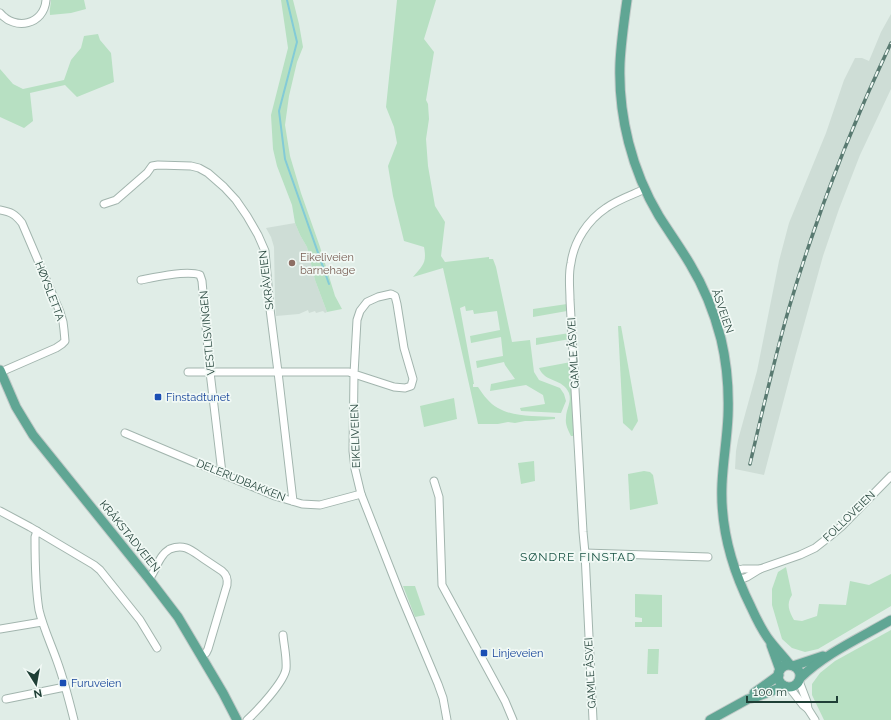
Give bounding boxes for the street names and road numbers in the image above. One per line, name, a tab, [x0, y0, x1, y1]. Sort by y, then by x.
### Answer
street label: SKRÅVEIEN	[255, 249, 277, 311]
street label: HØYSLETTA	[32, 260, 67, 323]
street label: ÅSVEIEN	[709, 287, 737, 335]
street label: VESTLISVINGEN	[197, 290, 218, 376]
street label: GAMLE ÅSVEI	[564, 317, 582, 389]
street label: EIKELIVEIEN	[348, 404, 363, 468]
street label: DELERUDBAKKEN	[194, 457, 287, 504]
street label: FOLLOVEIEN	[821, 488, 878, 544]
street label: KRÅKSTADVEIEN	[97, 497, 163, 575]
street label: GAMLE ÅSVEI	[581, 637, 599, 709]

